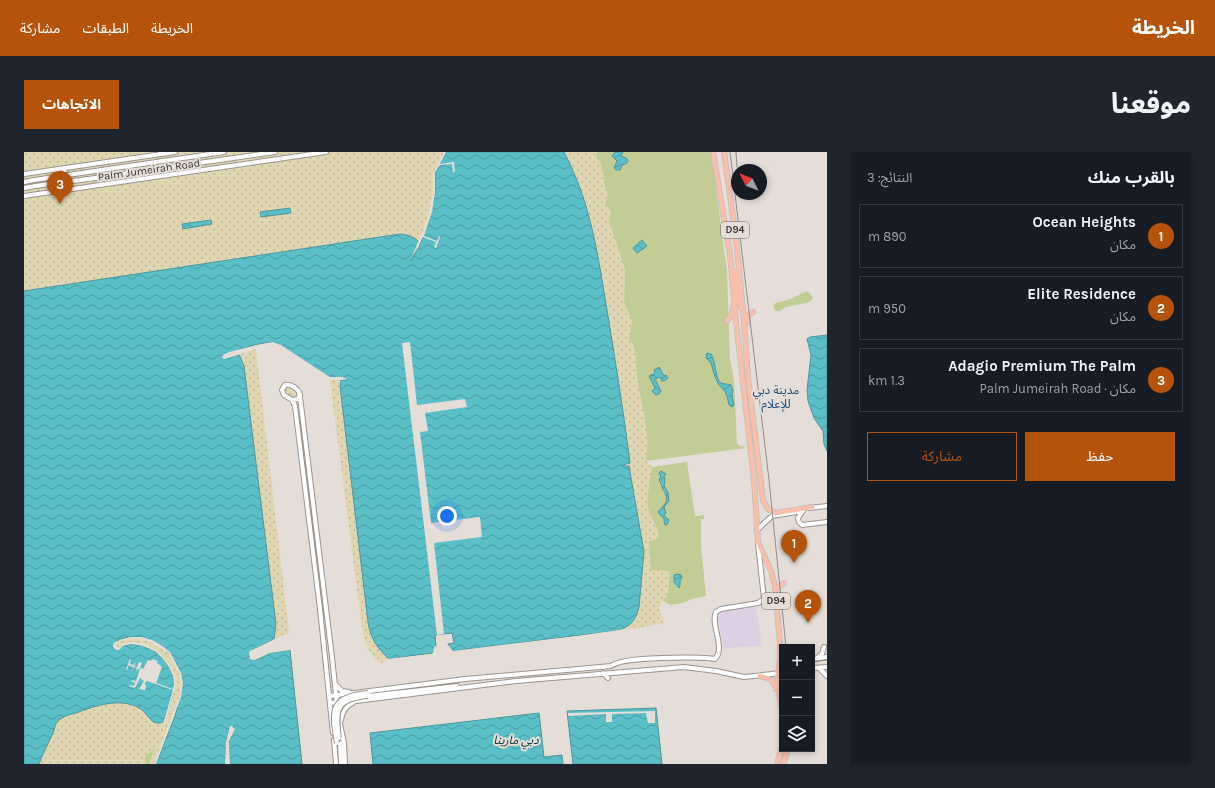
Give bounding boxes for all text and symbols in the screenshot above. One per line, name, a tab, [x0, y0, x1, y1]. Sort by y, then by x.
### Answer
text: الخريطة	[1132, 17, 1195, 39]
text: مشاركة	[20, 20, 60, 37]
text: الطبقات	[82, 20, 129, 37]
text: الخريطة	[151, 20, 193, 37]
button: الاتجاهات	[24, 80, 119, 129]
text: موقعنا	[1111, 87, 1191, 120]
street label: Palm Jumeirah Road	[97, 156, 201, 184]
north arrow	[731, 164, 767, 200]
text: بالقرب منك	[1088, 167, 1175, 187]
text: النتائج: 3	[867, 170, 912, 185]
pin: 3	[47, 171, 73, 204]
text: Ocean Heights	[1033, 213, 1136, 231]
road number: D94	[721, 222, 749, 238]
text: 890 m	[868, 229, 907, 244]
text: 1	[1159, 229, 1163, 244]
text: مكان	[1110, 237, 1136, 252]
text: Elite Residence	[1027, 285, 1136, 303]
text: 950 m	[868, 301, 906, 316]
text: 2	[1157, 301, 1165, 316]
text: مكان	[1110, 309, 1136, 324]
text: Adagio Premium The Palm	[948, 357, 1136, 375]
text: 1.3 km	[868, 373, 905, 388]
text: 3	[1157, 373, 1165, 388]
text: مكان · Palm Jumeirah Road	[980, 381, 1136, 396]
district label: مدينة دبي للإعلام	[753, 383, 799, 413]
button: مشاركة	[867, 432, 1017, 481]
button: حفظ	[1025, 432, 1175, 481]
your location	[437, 506, 457, 526]
pin: 1	[781, 530, 807, 563]
pin: 2	[795, 590, 821, 623]
road number: D94	[762, 593, 790, 609]
map controls	[779, 644, 815, 752]
button: +	[779, 644, 815, 680]
button: −	[779, 680, 815, 716]
button: layers	[779, 716, 815, 752]
water label: دبي مارينا	[493, 733, 539, 750]

